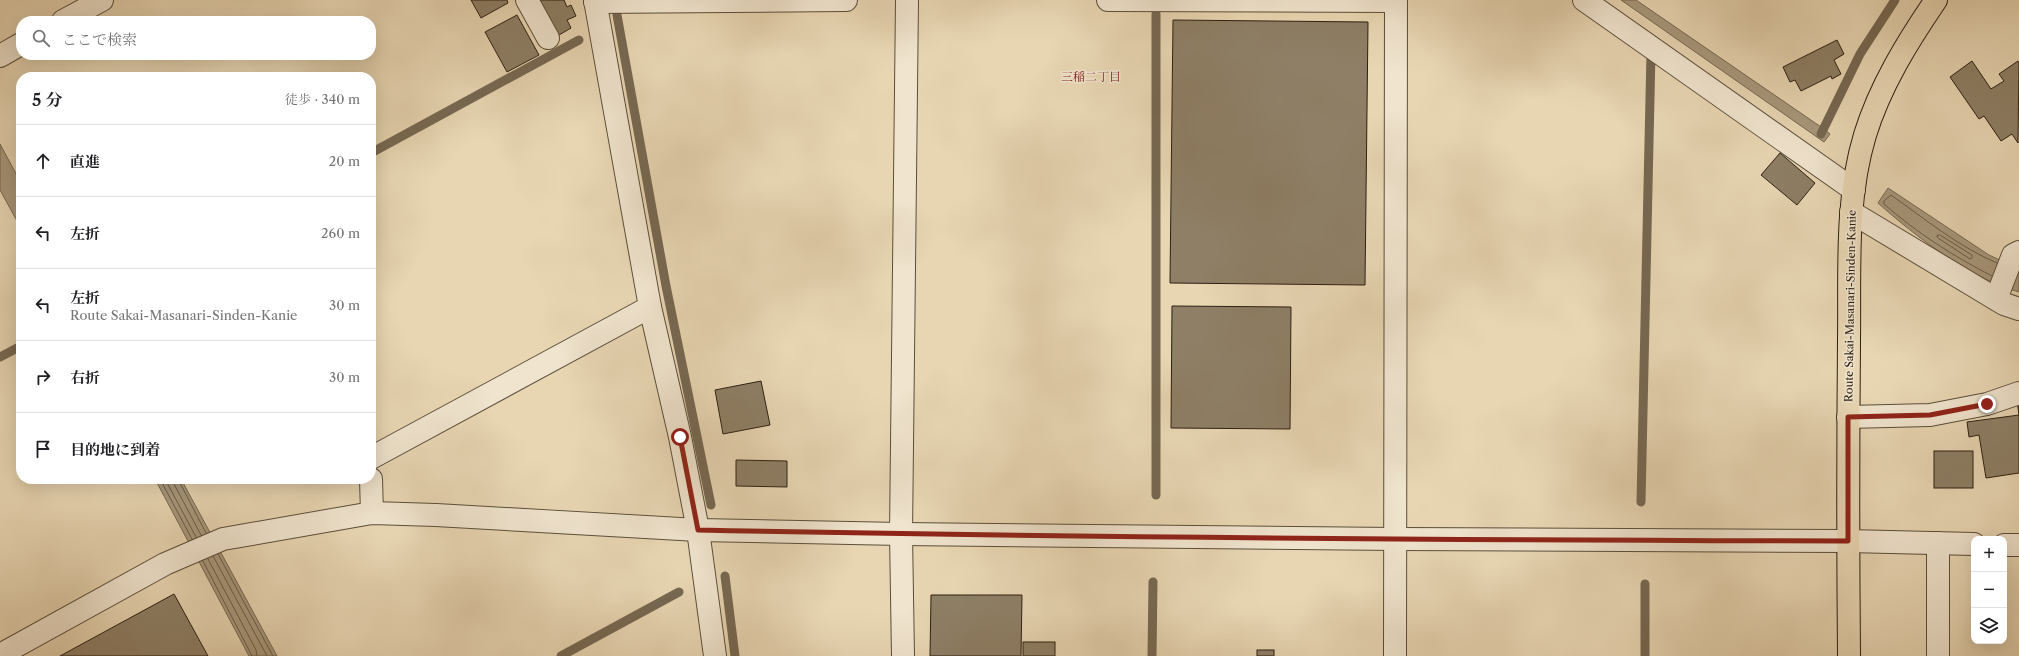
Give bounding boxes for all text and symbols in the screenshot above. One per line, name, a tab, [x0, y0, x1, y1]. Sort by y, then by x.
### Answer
search box	[16, 16, 376, 60]
icon: search	[30, 27, 52, 49]
text: ここで検索	[62, 30, 137, 49]
district label: 三稲二丁目	[1061, 69, 1121, 84]
text: 5 分	[32, 90, 63, 110]
text: 徒歩 · 340 m	[285, 91, 360, 107]
icon: ahead	[32, 150, 54, 172]
text: 直進	[70, 152, 100, 171]
text: 20 m	[329, 153, 360, 169]
street label: Route Sakai-Masanari-Sinden-Kanie	[1841, 210, 1859, 402]
icon: left	[32, 222, 54, 244]
text: 左折	[70, 224, 100, 243]
text: 260 m	[321, 225, 360, 241]
text: 左折	[70, 288, 100, 307]
icon: left	[32, 294, 54, 316]
text: 30 m	[329, 297, 360, 313]
text: Route Sakai-Masanari-Sinden-Kanie	[70, 307, 297, 323]
icon: right	[32, 366, 54, 388]
text: 右折	[70, 368, 100, 387]
text: 30 m	[329, 369, 360, 385]
route end	[1978, 395, 1996, 413]
route start	[671, 428, 689, 446]
icon: arrive	[32, 438, 54, 460]
text: 目的地に到着	[70, 440, 160, 459]
map controls	[1971, 536, 2007, 644]
button: +	[1971, 536, 2007, 572]
button: −	[1971, 572, 2007, 608]
button: layers	[1971, 608, 2007, 644]

